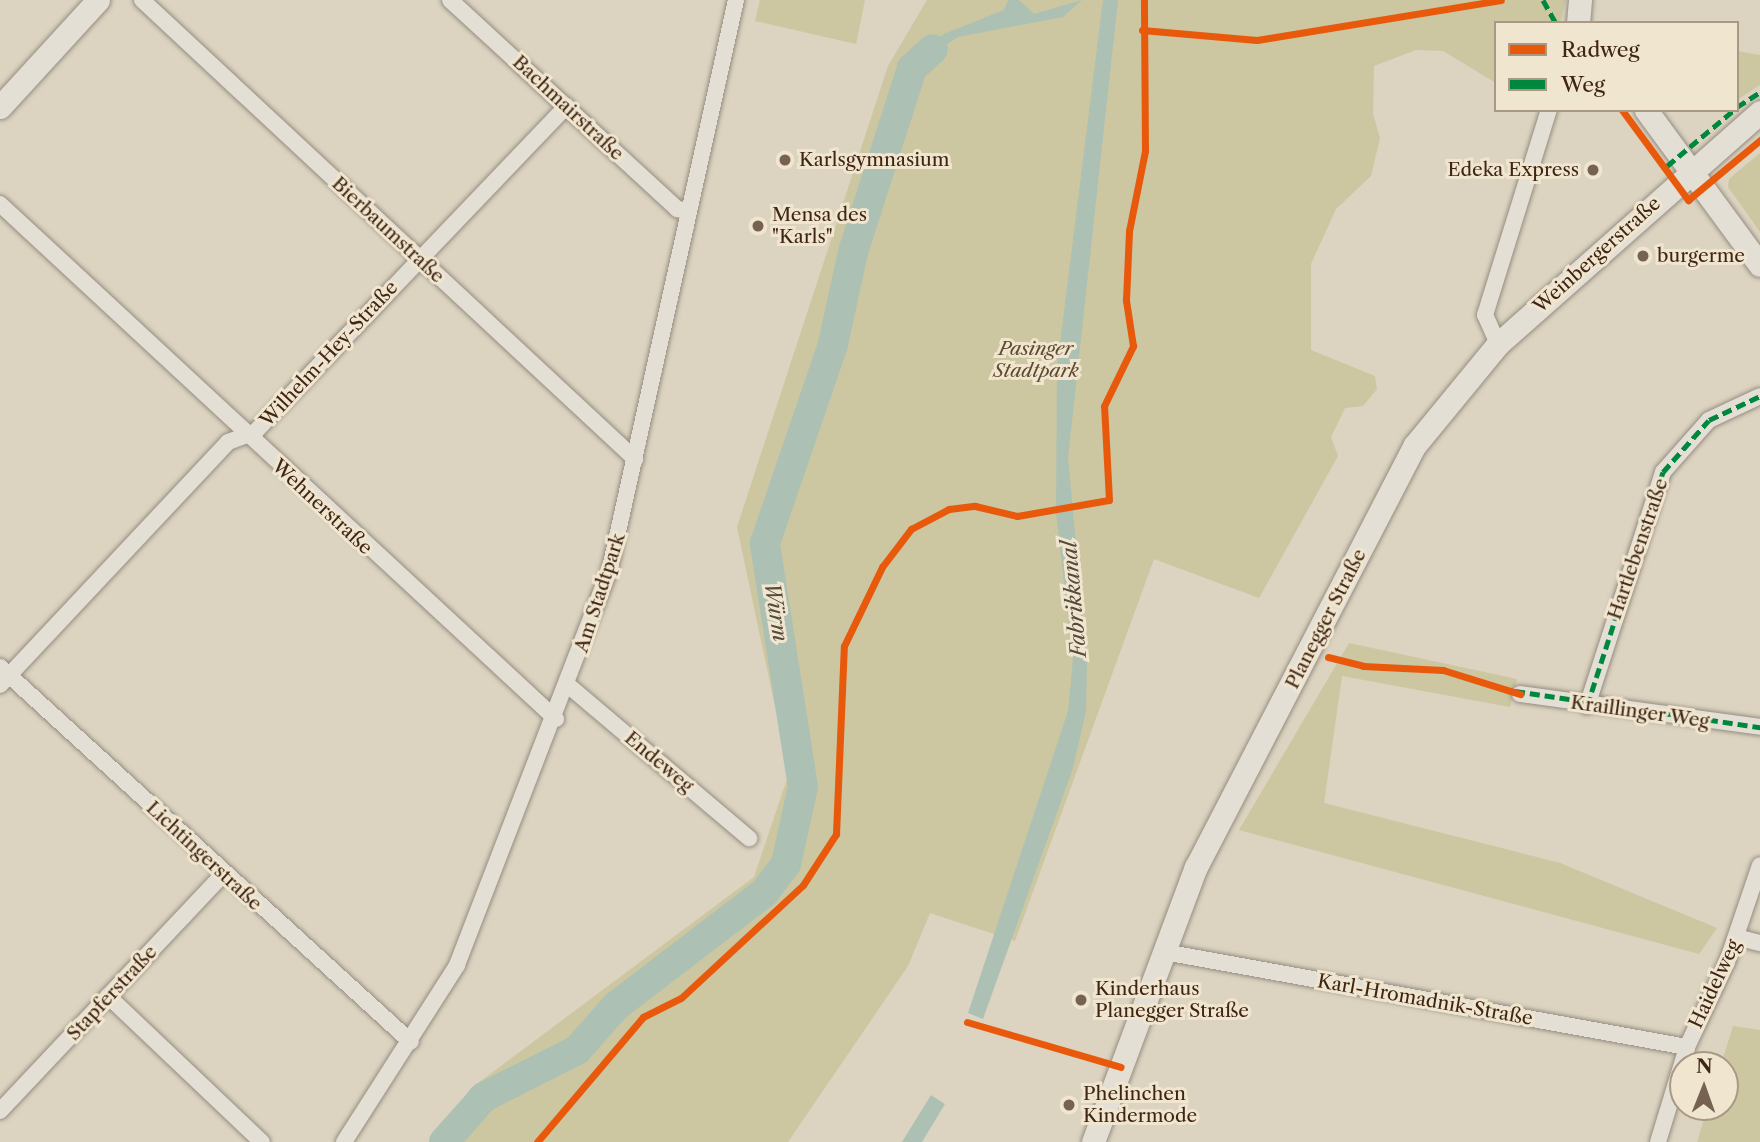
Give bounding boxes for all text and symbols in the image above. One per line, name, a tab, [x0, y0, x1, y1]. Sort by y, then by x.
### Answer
legend	[1494, 21, 1739, 112]
text: Radweg	[1561, 37, 1640, 62]
street label: Bachmairstraße	[508, 51, 628, 165]
text: Weg	[1561, 72, 1605, 97]
place label: Karlsgymnasium	[799, 149, 949, 171]
marker: Karlsgymnasium	[777, 152, 793, 168]
place label: Edeka Express	[1447, 159, 1579, 181]
marker: Edeka Express	[1585, 162, 1601, 178]
street label: Bierbaumstraße	[327, 172, 449, 288]
street label: Weinbergerstraße	[1529, 192, 1665, 318]
place label: Mensa des "Karls"	[772, 204, 867, 248]
marker: Mensa des "Karls"	[750, 218, 766, 234]
place label: burgerme	[1657, 245, 1745, 267]
marker: burgerme	[1635, 248, 1651, 264]
street label: Wilhelm-Hey-Straße	[255, 276, 403, 432]
park label: Pasinger Stadtpark	[993, 338, 1079, 382]
street label: Wehnerstraße	[267, 455, 377, 559]
street label: Hartlebenstraße	[1603, 475, 1673, 623]
street label: Am Stadtpark	[570, 531, 630, 655]
water label: Fabrikkanal	[1056, 540, 1092, 658]
street label: Planegger Straße	[1281, 545, 1371, 693]
water label: Würm	[759, 580, 793, 644]
street label: Kraillinger Weg	[1569, 691, 1711, 733]
street label: Endeweg	[620, 727, 698, 797]
street label: Lichtingerstraße	[141, 797, 267, 915]
street label: Haidelweg	[1684, 936, 1746, 1032]
street label: Stapferstraße	[62, 941, 162, 1045]
street label: Karl-Hromadnik-Straße	[1315, 970, 1535, 1030]
place label: Kinderhaus Planegger Straße	[1095, 978, 1249, 1022]
marker: Kinderhaus Planegger Straße	[1073, 992, 1089, 1008]
north arrow	[1669, 1051, 1739, 1121]
text: N	[1696, 1055, 1713, 1078]
place label: Phelinchen Kindermode	[1083, 1083, 1197, 1127]
marker: Phelinchen Kindermode	[1061, 1097, 1077, 1113]

